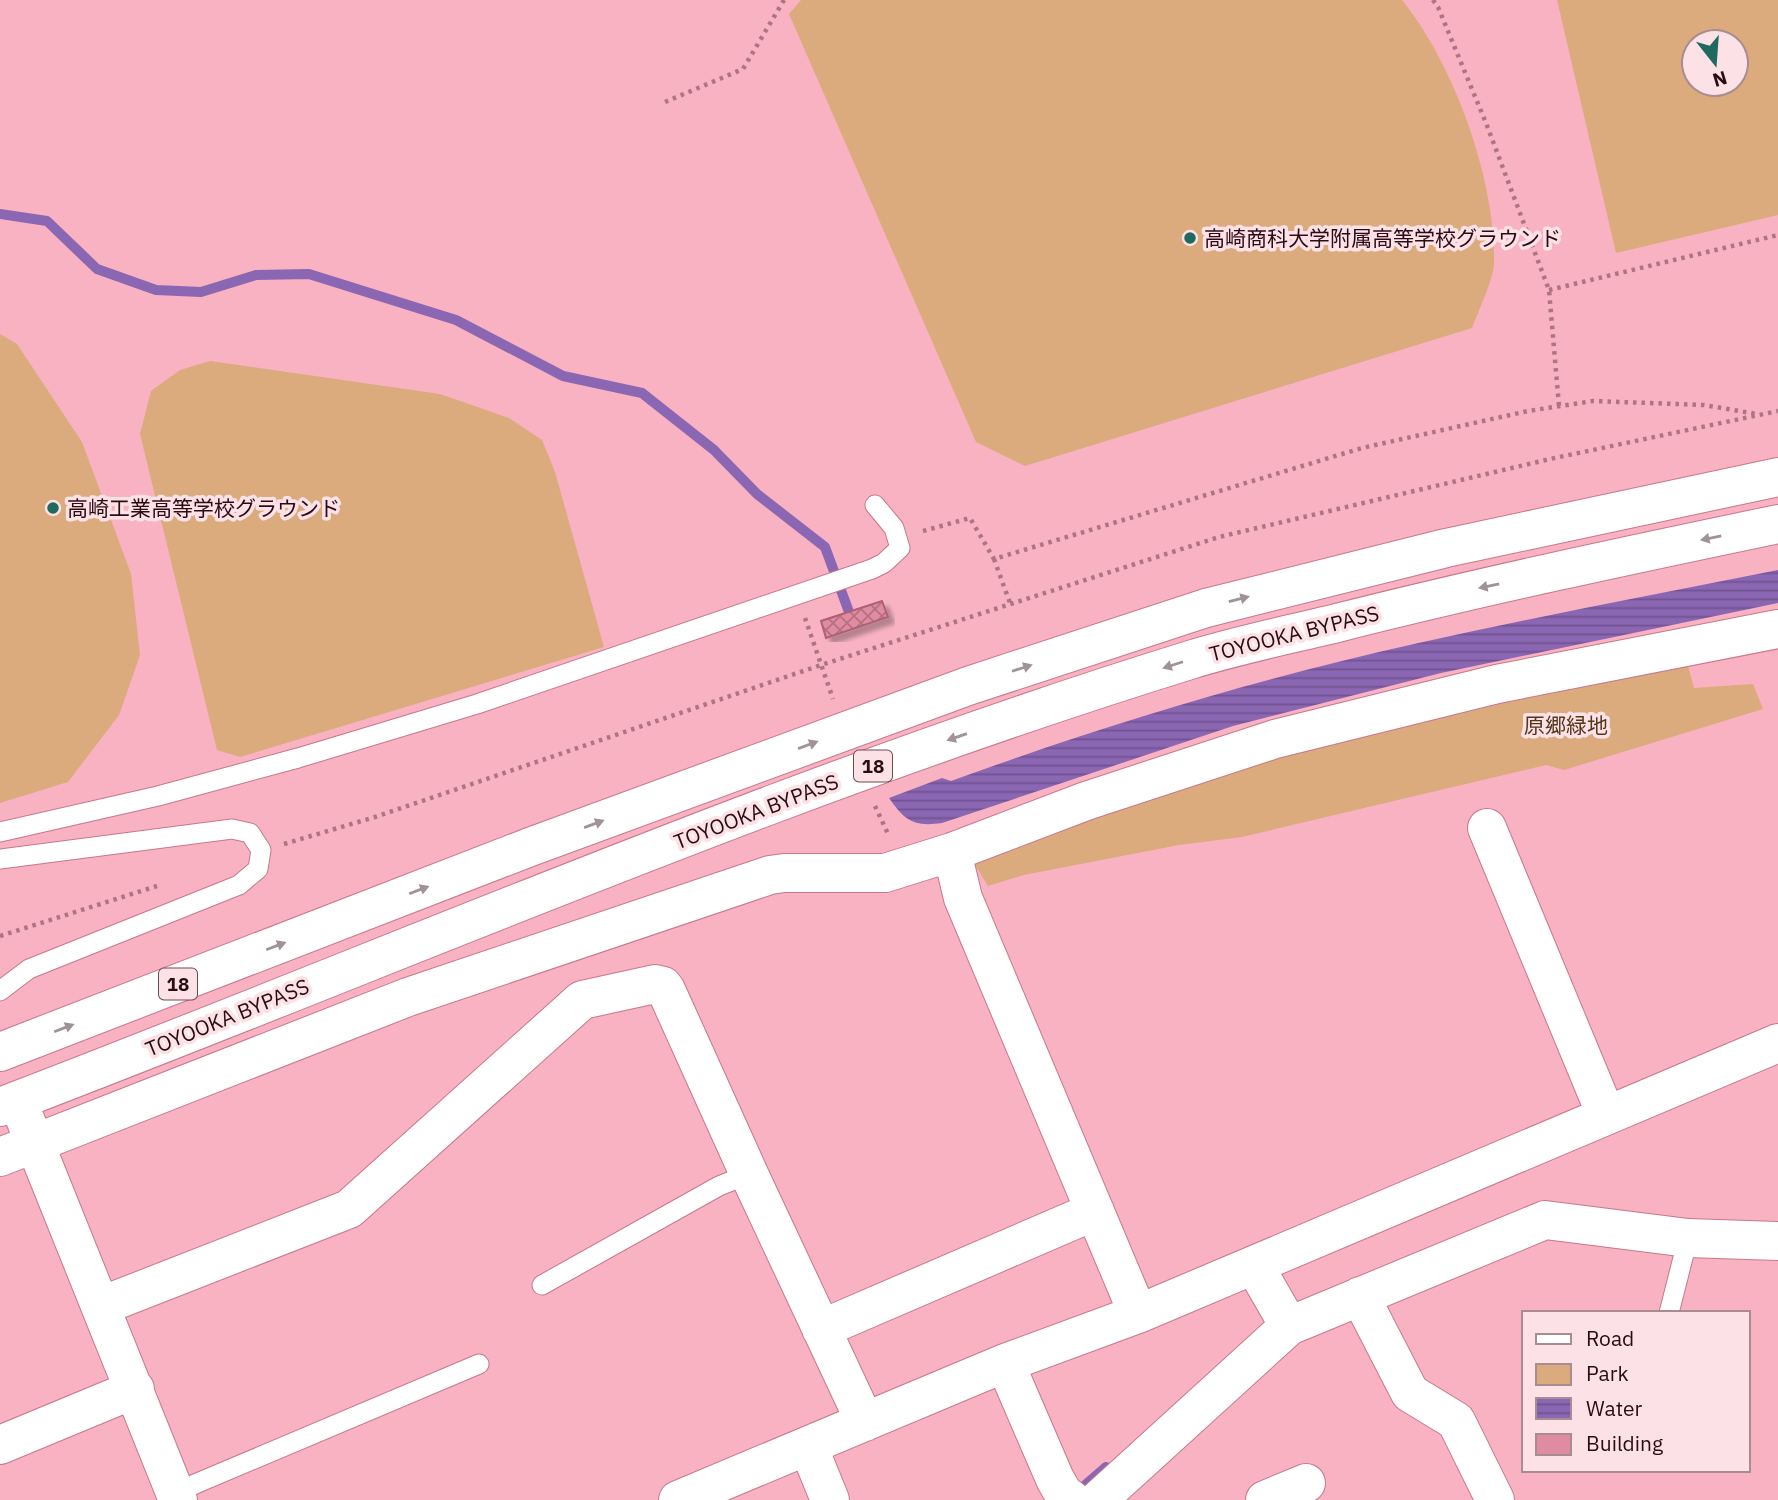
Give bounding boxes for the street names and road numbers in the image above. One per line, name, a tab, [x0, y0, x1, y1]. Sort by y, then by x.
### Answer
street label: TOYOOKA BYPASS	[1206, 598, 1382, 668]
road number: 18	[854, 750, 892, 782]
street label: TOYOOKA BYPASS	[670, 767, 842, 855]
road number: 18	[159, 968, 197, 1000]
street label: TOYOOKA BYPASS	[141, 971, 313, 1063]

